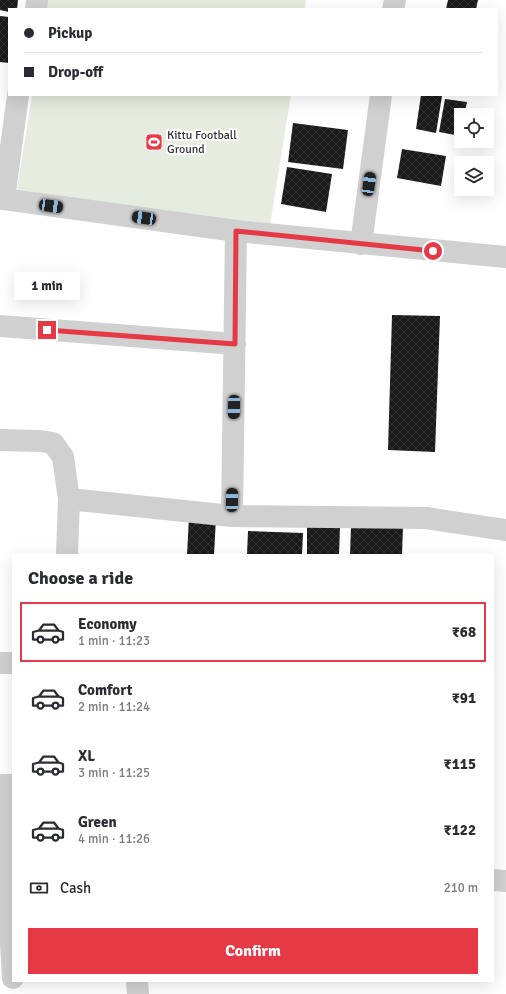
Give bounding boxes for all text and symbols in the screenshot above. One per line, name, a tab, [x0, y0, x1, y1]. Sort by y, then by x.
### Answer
text: Pickup	[48, 24, 92, 42]
text: Drop-off	[48, 63, 103, 81]
map controls	[454, 108, 494, 196]
button: locate	[454, 108, 494, 148]
place label: Kittu Football Ground	[167, 128, 237, 157]
sports icon: Kittu Football Ground	[144, 132, 164, 152]
button: layers	[454, 156, 494, 196]
car	[361, 171, 377, 197]
car	[38, 198, 64, 214]
car	[131, 210, 157, 226]
route start	[424, 242, 442, 260]
callout: 1 min	[14, 272, 80, 300]
text: 1 min	[31, 278, 63, 294]
route end	[38, 321, 56, 339]
car	[228, 395, 240, 419]
car	[226, 488, 238, 512]
text: Choose a ride	[28, 567, 133, 589]
icon: car	[30, 614, 66, 650]
text: Economy	[78, 615, 137, 633]
text: ₹68	[452, 623, 476, 641]
text: 1 min · 11:23	[78, 633, 150, 649]
icon: car	[30, 680, 66, 716]
text: Comfort	[78, 681, 132, 699]
text: ₹91	[452, 689, 476, 707]
text: 2 min · 11:24	[78, 699, 150, 715]
icon: car	[30, 746, 66, 782]
text: XL	[78, 747, 95, 765]
text: ₹115	[444, 755, 476, 773]
text: 3 min · 11:25	[78, 765, 150, 781]
icon: car	[30, 812, 66, 848]
text: Green	[78, 813, 117, 831]
text: ₹122	[444, 821, 476, 839]
text: 4 min · 11:26	[78, 831, 150, 847]
icon: cash	[28, 877, 50, 899]
text: Cash	[60, 879, 91, 897]
text: 210 m	[444, 880, 478, 896]
button: Confirm	[28, 928, 478, 974]

